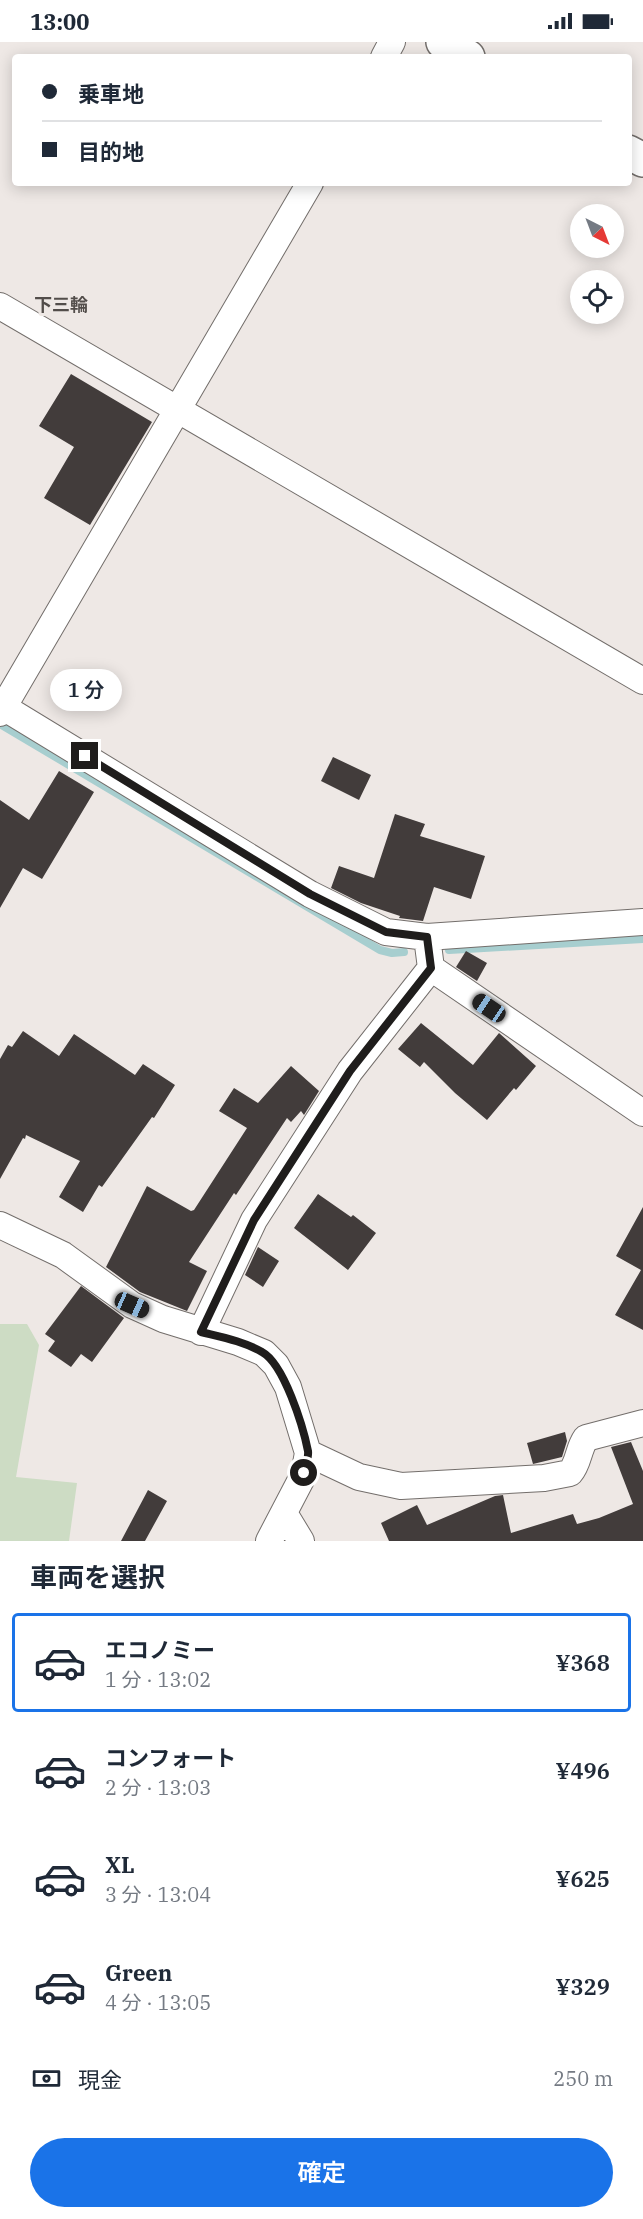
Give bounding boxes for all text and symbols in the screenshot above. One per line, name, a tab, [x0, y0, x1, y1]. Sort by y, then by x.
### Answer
text: 13:00	[30, 7, 89, 36]
text: 乗車地	[78, 79, 144, 108]
text: 目的地	[78, 137, 144, 166]
north arrow	[570, 204, 624, 258]
map controls	[570, 204, 624, 324]
button: locate	[570, 270, 624, 324]
district label: 下三輪	[34, 293, 88, 316]
callout: 1 分	[49, 669, 121, 711]
text: 1 分	[68, 676, 104, 703]
route end	[71, 742, 98, 769]
car	[469, 990, 509, 1026]
car	[112, 1289, 152, 1321]
route start	[290, 1459, 317, 1486]
text: 車両を選択	[30, 1559, 165, 1594]
text: エコノミー	[105, 1635, 215, 1664]
icon: car	[33, 1636, 87, 1690]
text: ¥368	[556, 1648, 610, 1677]
text: 1 分 · 13:02	[105, 1666, 211, 1693]
text: コンフォート	[105, 1743, 236, 1772]
icon: car	[33, 1744, 87, 1798]
text: ¥496	[556, 1756, 610, 1785]
text: 2 分 · 13:03	[105, 1774, 211, 1801]
text: XL	[105, 1850, 135, 1879]
icon: car	[33, 1852, 87, 1906]
text: ¥625	[556, 1864, 610, 1893]
text: 3 分 · 13:04	[105, 1881, 211, 1908]
text: Green	[105, 1958, 172, 1987]
icon: car	[33, 1960, 87, 2014]
text: ¥329	[556, 1972, 610, 2001]
text: 4 分 · 13:05	[105, 1989, 211, 2016]
icon: cash	[30, 2062, 63, 2095]
text: 現金	[78, 2065, 122, 2094]
text: 250 m	[553, 2065, 613, 2092]
button: 確定	[30, 2138, 613, 2207]

